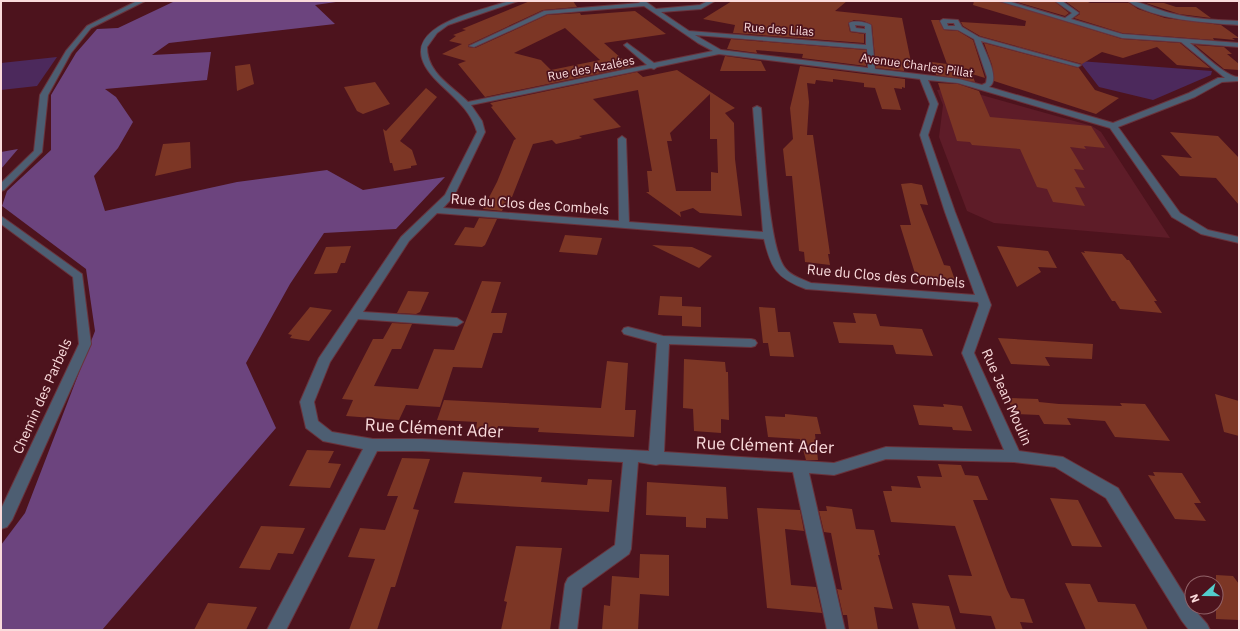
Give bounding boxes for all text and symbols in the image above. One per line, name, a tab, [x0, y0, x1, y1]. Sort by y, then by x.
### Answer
street label: Rue des Lilas	[743, 19, 815, 39]
street label: Avenue Charles Pillat	[860, 50, 974, 80]
street label: Rue des Azalées	[546, 52, 636, 84]
street label: Rue du Clos des Combels	[450, 189, 610, 219]
street label: Rue du Clos des Combels	[806, 260, 966, 292]
street label: Chemin des Parbels	[8, 335, 76, 457]
street label: Rue Jean Moulin	[978, 346, 1036, 448]
street label: Rue Clément Ader	[364, 413, 504, 443]
street label: Rue Clément Ader	[695, 432, 835, 458]
north arrow	[1184, 575, 1224, 615]
text: N	[1187, 592, 1203, 605]

